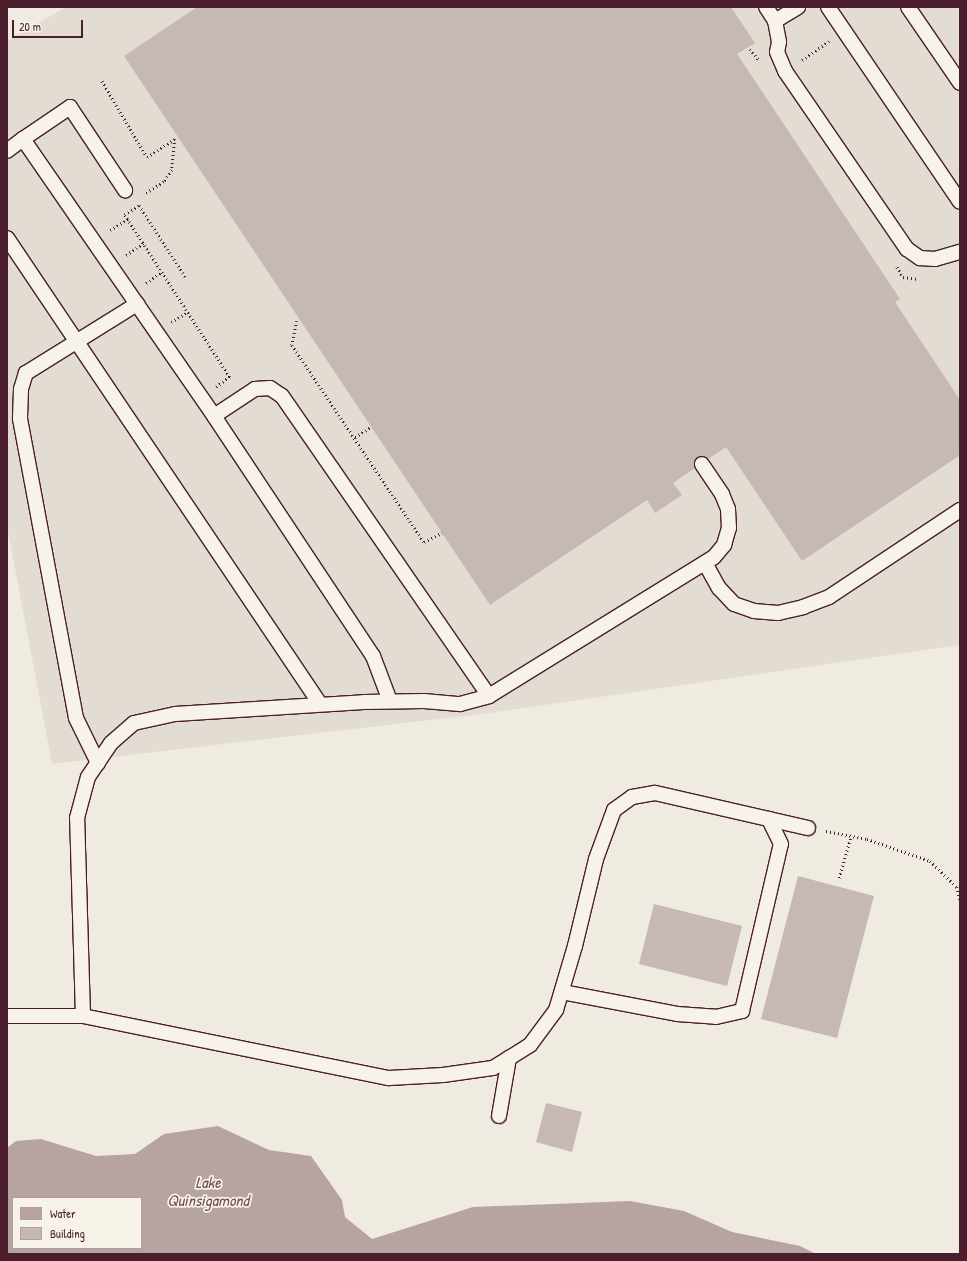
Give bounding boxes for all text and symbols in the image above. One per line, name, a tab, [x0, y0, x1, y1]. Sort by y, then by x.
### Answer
scale bar	[14, 12, 85, 38]
text: 20 m	[19, 18, 41, 35]
water label: Lake Quinsigamond	[167, 1172, 249, 1210]
legend	[12, 1197, 142, 1249]
text: Water	[50, 1205, 76, 1222]
text: Building	[50, 1225, 85, 1242]

